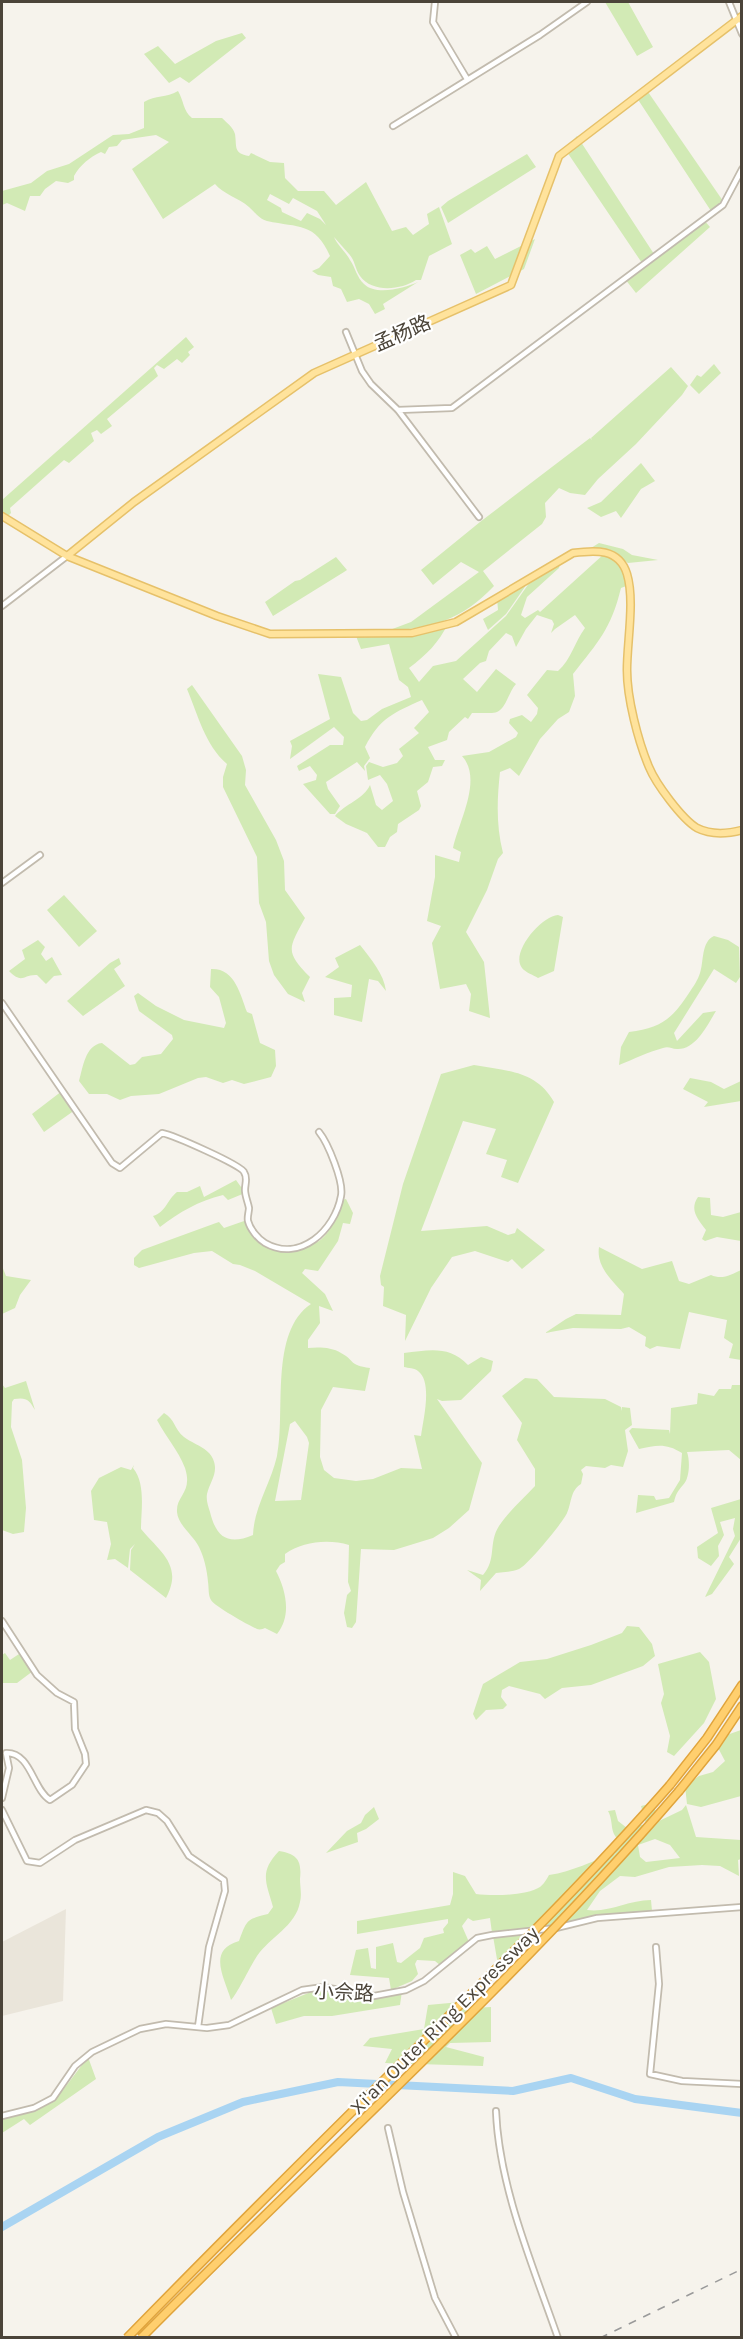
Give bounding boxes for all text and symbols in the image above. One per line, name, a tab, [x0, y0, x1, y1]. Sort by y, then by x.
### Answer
street label: 孟杨路	[370, 311, 434, 356]
street label: Xi'an Outer Ring Expressway	[345, 1921, 543, 2119]
street label: 小佘路	[313, 1979, 375, 2006]

